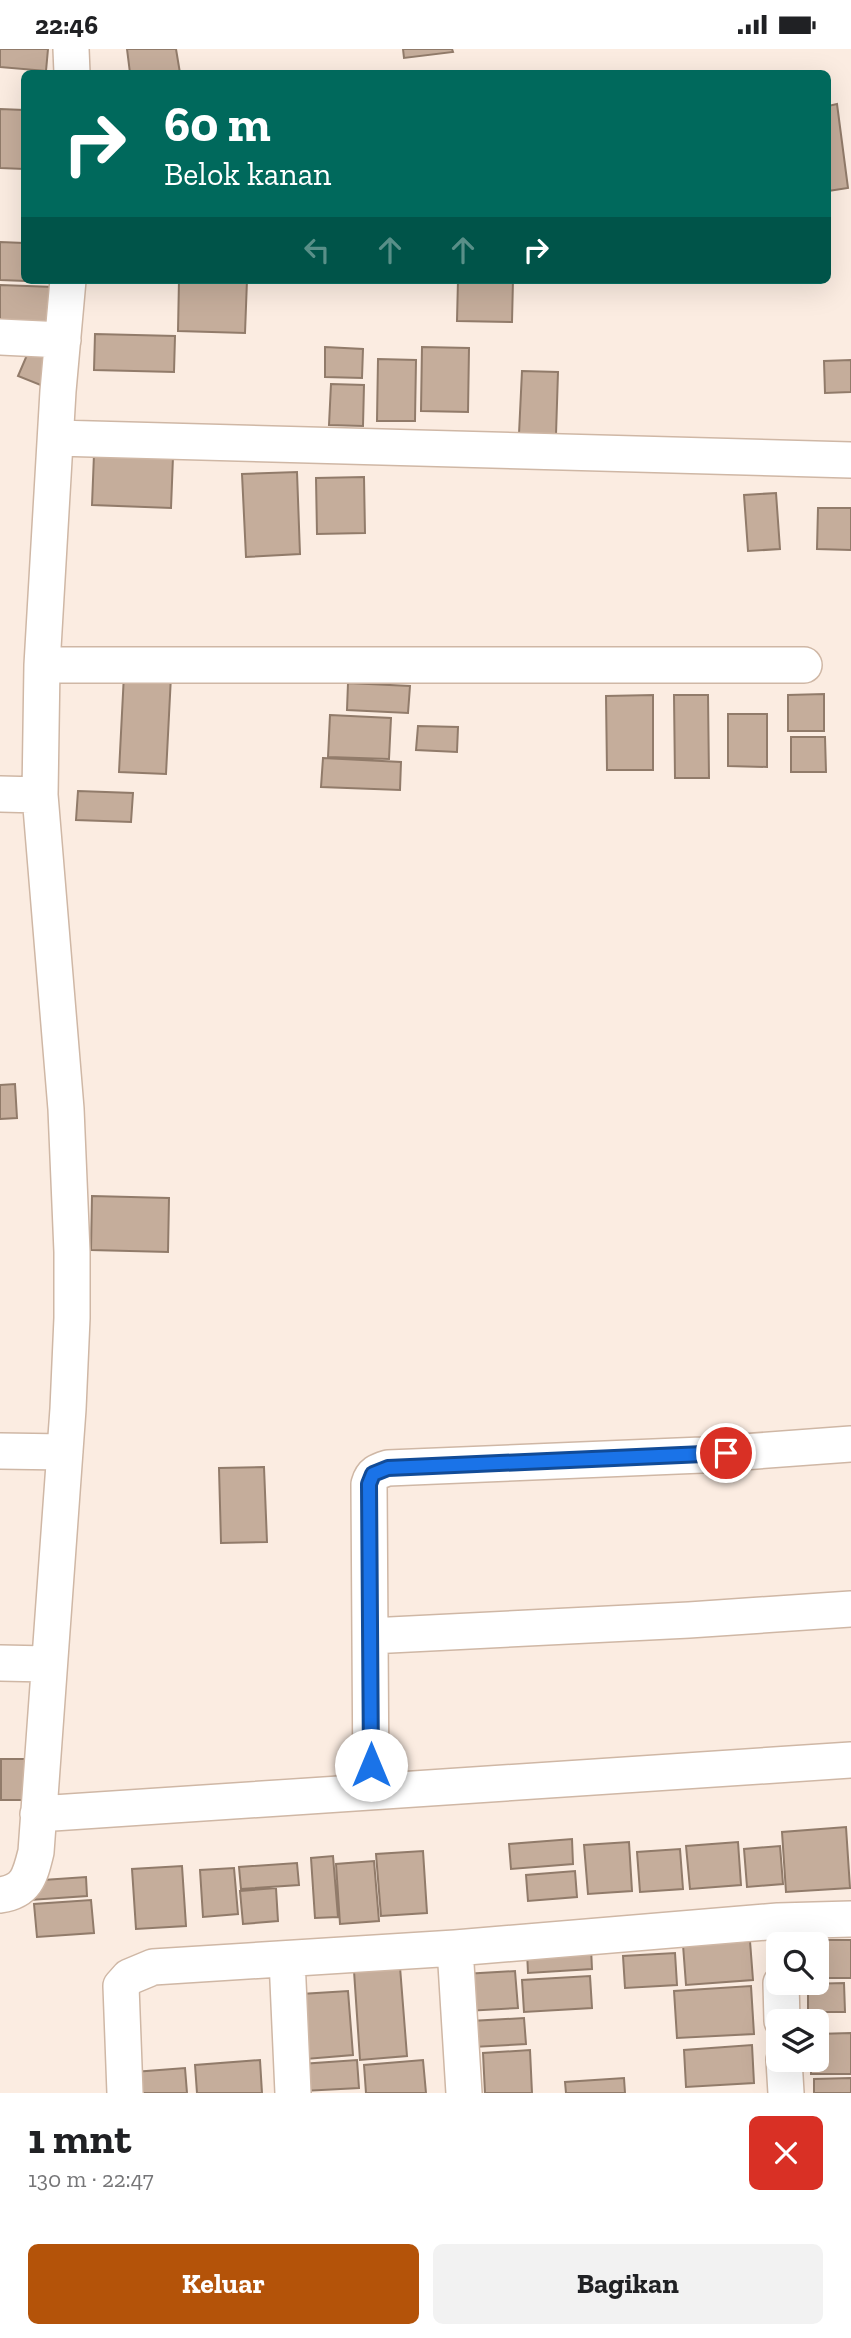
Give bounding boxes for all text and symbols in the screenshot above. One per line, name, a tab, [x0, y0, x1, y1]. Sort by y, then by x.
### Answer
text: 22:46	[35, 9, 98, 41]
text: 60 m	[164, 95, 271, 154]
icon: right	[49, 98, 140, 189]
text: Belok kanan	[164, 155, 331, 193]
icon: left	[298, 231, 336, 269]
icon: ahead	[371, 231, 409, 269]
icon: ahead	[444, 231, 482, 269]
icon: right	[517, 231, 555, 269]
pin	[696, 1423, 756, 1483]
icon: arrive	[707, 1434, 745, 1472]
position arrow	[334, 1728, 408, 1802]
map controls	[766, 1932, 829, 2072]
button: search	[766, 1932, 829, 1995]
button: layers	[766, 2009, 829, 2072]
text: 1 mnt	[28, 2113, 131, 2164]
button: close	[749, 2116, 823, 2190]
text: 130 m · 22:47	[28, 2165, 154, 2193]
button: Keluar	[28, 2244, 419, 2324]
button: Bagikan	[433, 2244, 823, 2324]

